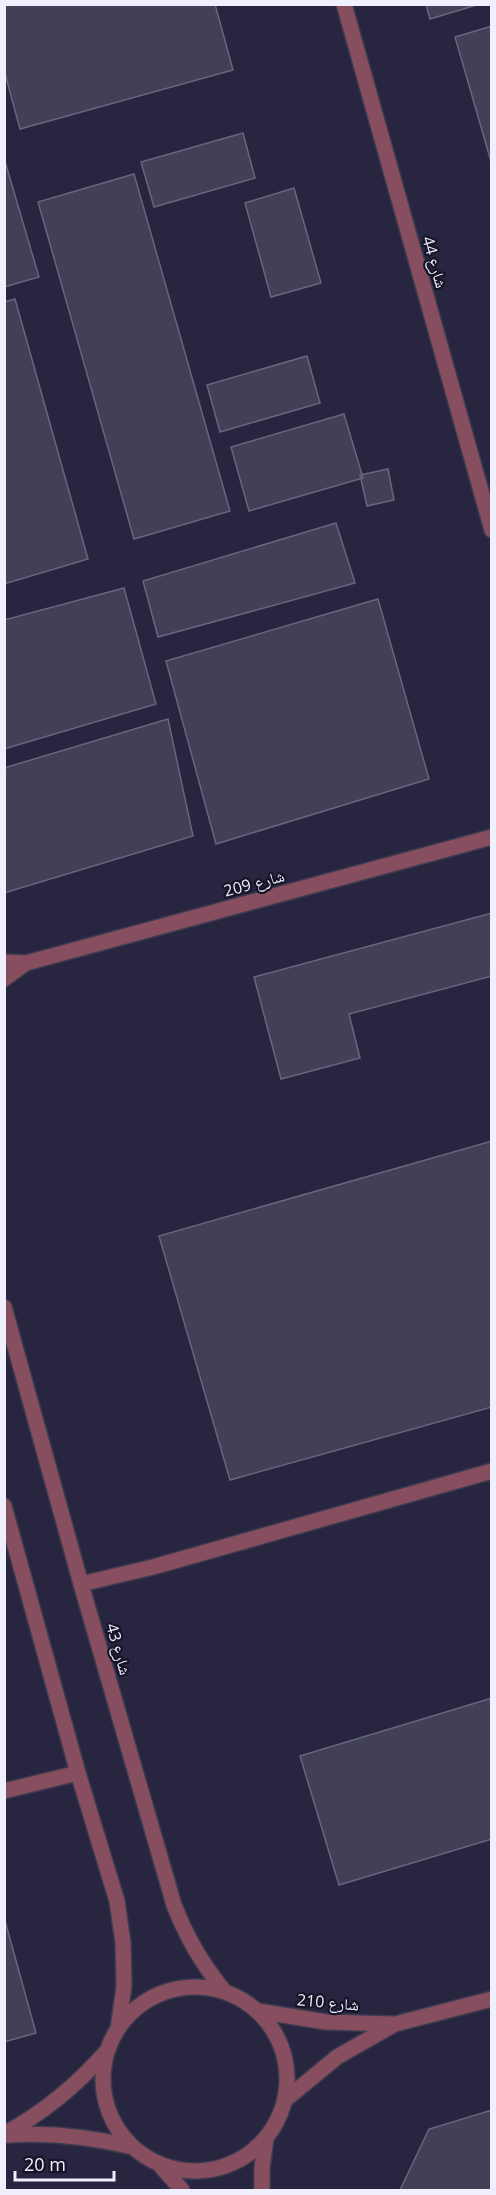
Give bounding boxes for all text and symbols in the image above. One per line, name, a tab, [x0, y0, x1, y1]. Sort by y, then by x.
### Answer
street label: شارع 44	[417, 234, 453, 290]
street label: شارع 209	[221, 864, 287, 902]
street label: شارع 43	[101, 1621, 137, 1677]
street label: شارع 210	[296, 1988, 360, 2016]
scale bar	[15, 2144, 114, 2182]
text: 20 m	[24, 2152, 66, 2176]

